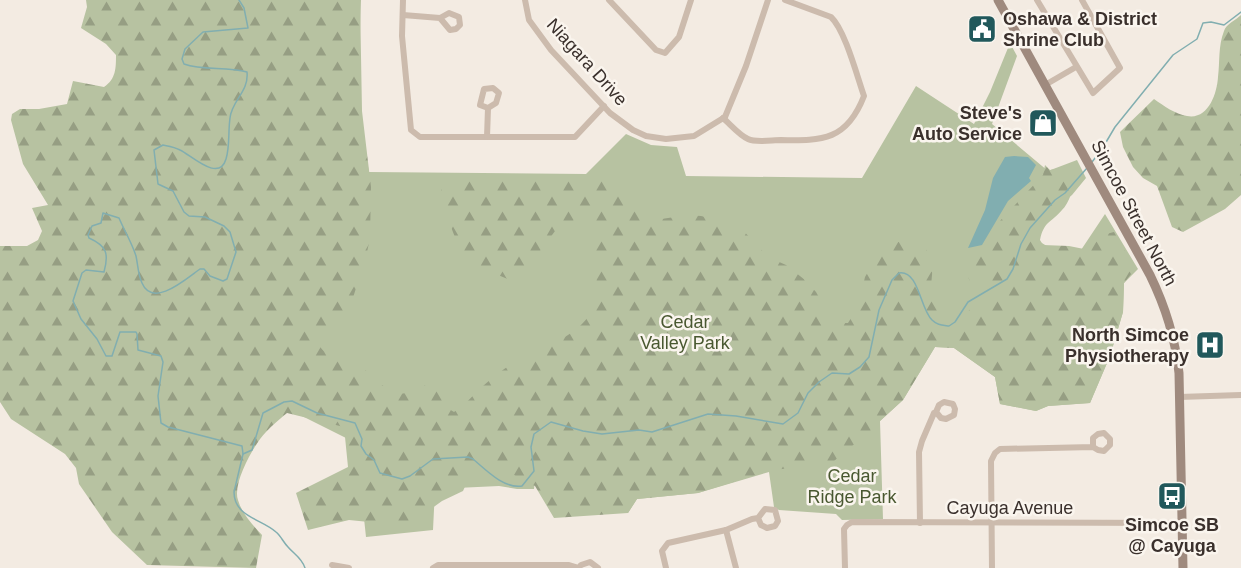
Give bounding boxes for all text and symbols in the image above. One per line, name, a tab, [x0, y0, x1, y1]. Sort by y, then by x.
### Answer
place label: Oshawa & District Shrine Club	[1003, 9, 1157, 50]
public building icon: Oshawa & District Shrine Club	[966, 13, 998, 45]
street label: Niagara Drive	[543, 14, 631, 110]
place label: Steve's Auto Service	[912, 103, 1022, 144]
shop icon: Steve's Auto Service	[1027, 107, 1059, 139]
street label: Simcoe Street North	[1087, 137, 1181, 289]
park label: Cedar Valley Park	[640, 312, 731, 353]
place label: North Simcoe Physiotherapy	[1065, 325, 1189, 366]
hospital icon: North Simcoe Physiotherapy	[1194, 329, 1226, 361]
park label: Cedar Ridge Park	[807, 466, 898, 507]
bus stop icon: Simcoe SB @ Cayuga	[1156, 480, 1188, 512]
street label: Cayuga Avenue	[947, 498, 1073, 518]
place label: Simcoe SB @ Cayuga	[1125, 515, 1219, 556]

